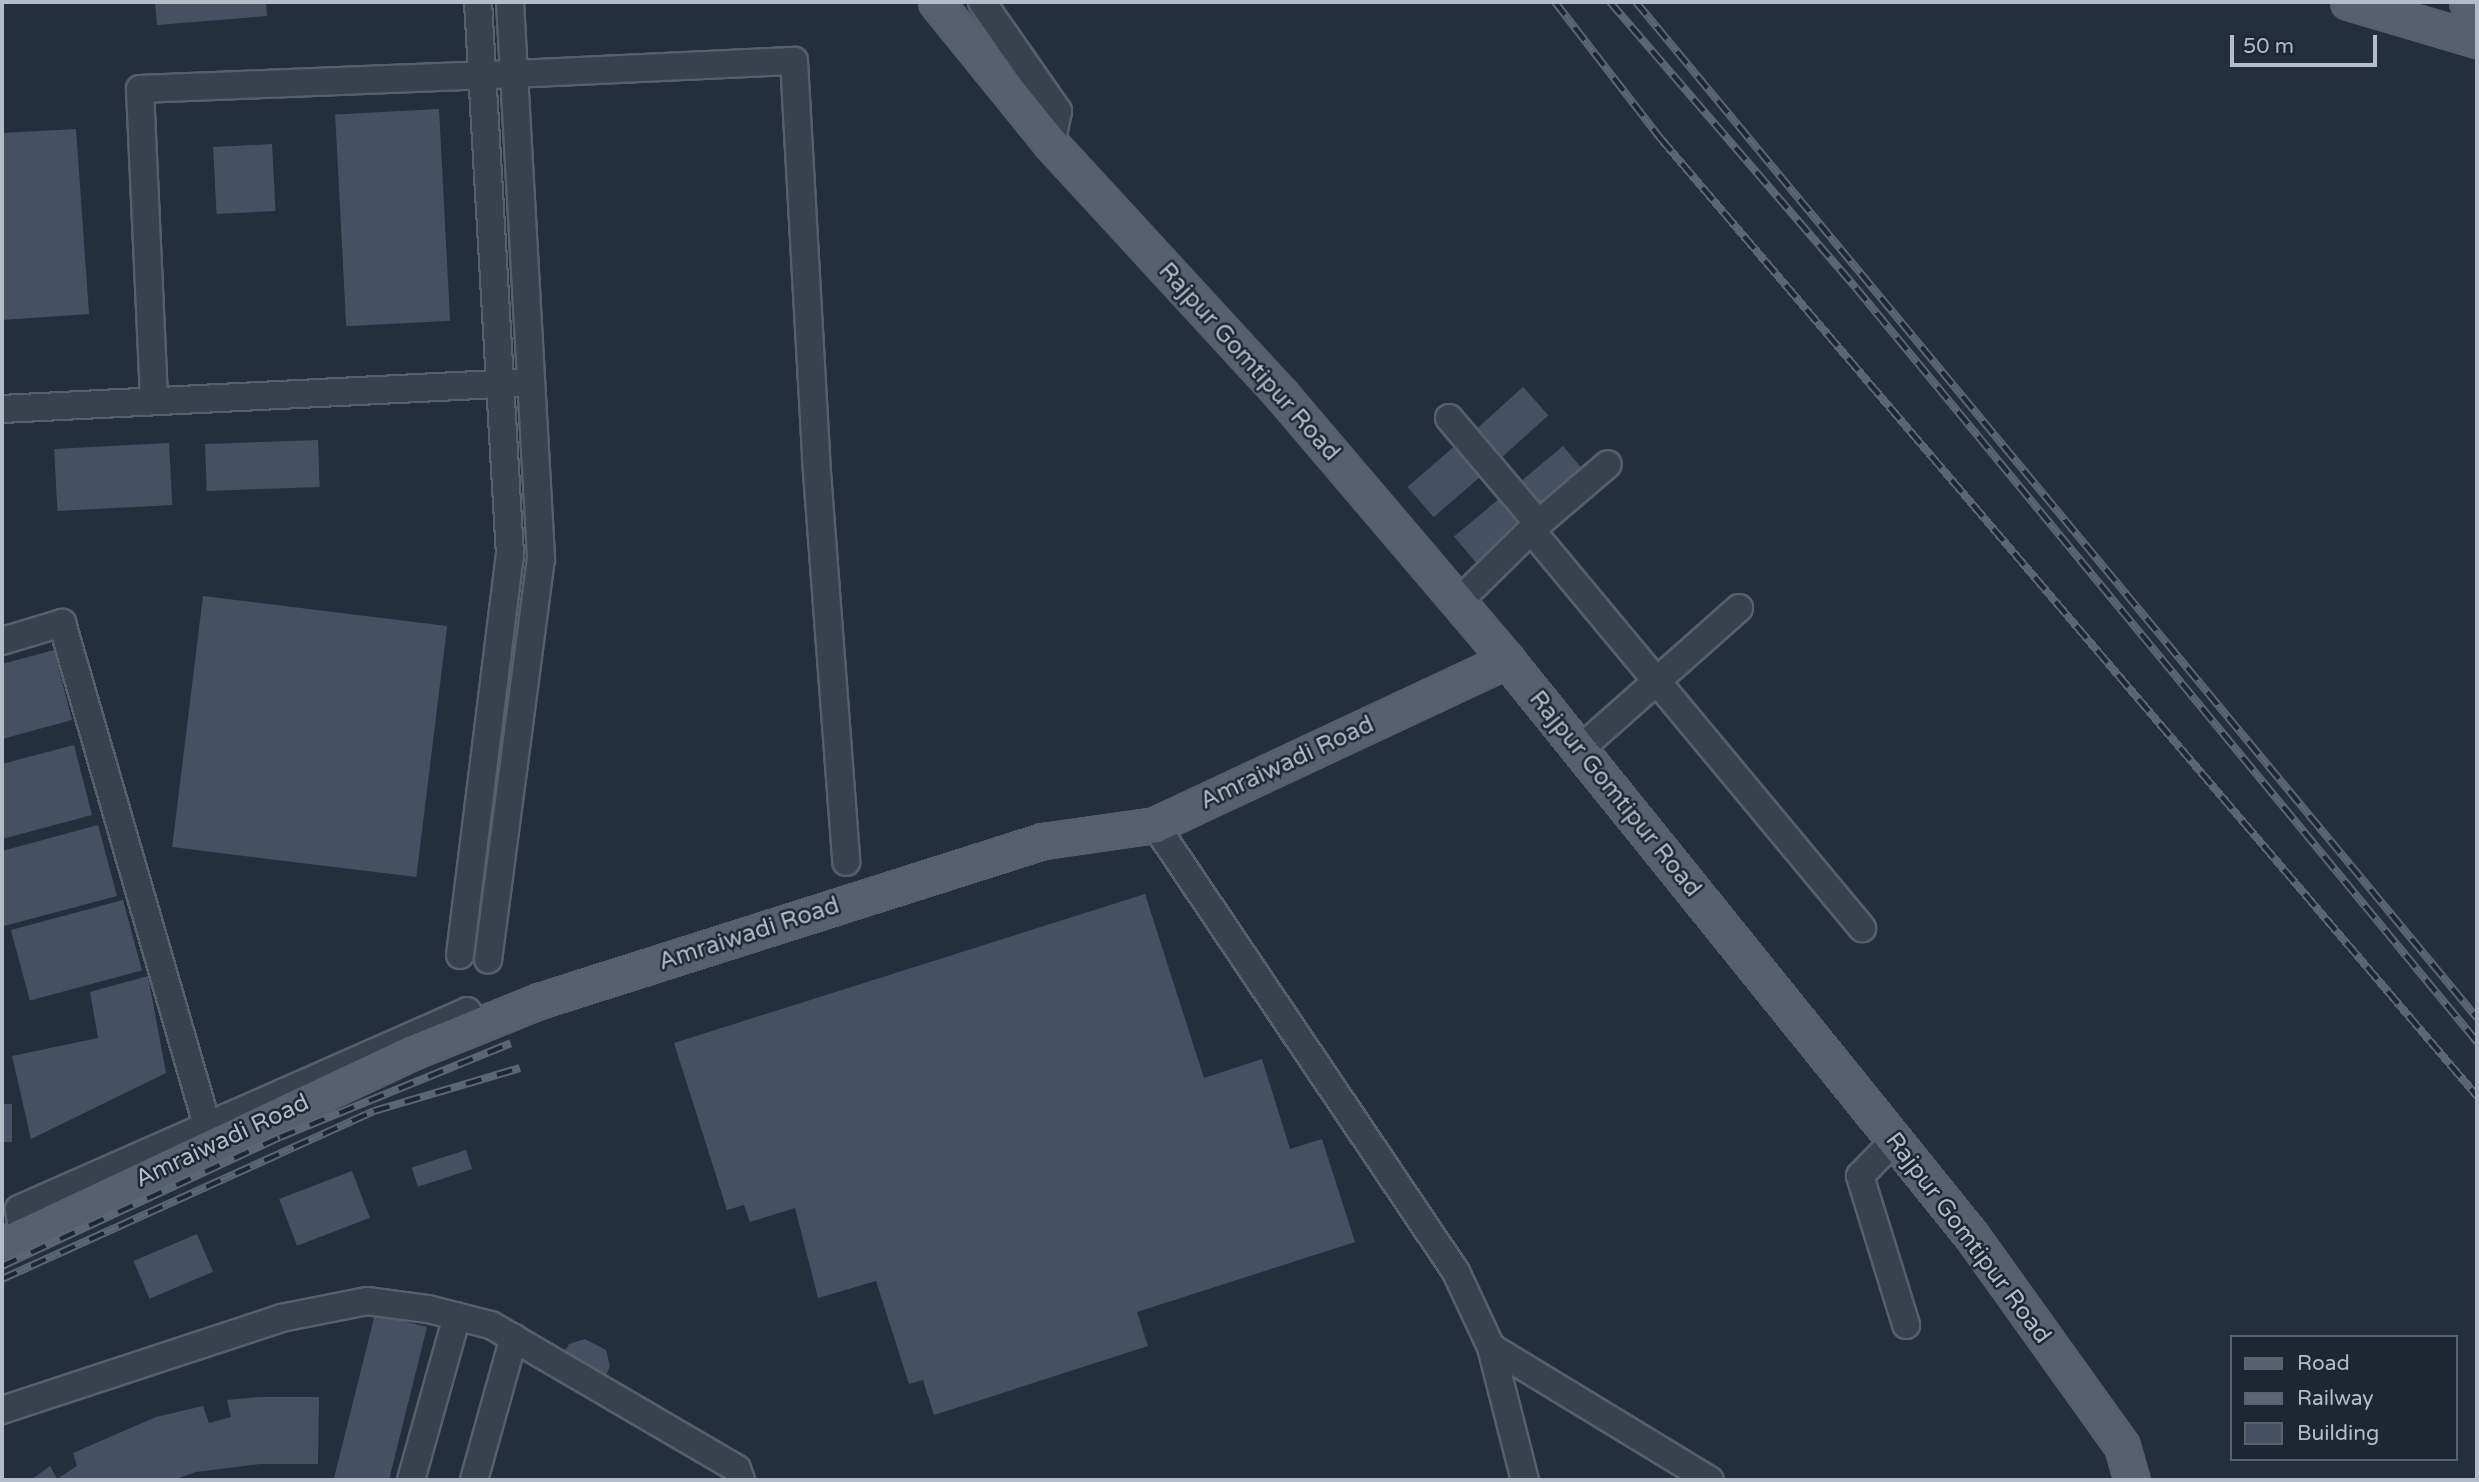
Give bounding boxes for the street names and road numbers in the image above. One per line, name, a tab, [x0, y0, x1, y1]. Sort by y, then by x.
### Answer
street label: Rajpur Gomtipur Road	[1152, 257, 1346, 467]
street label: Rajpur Gomtipur Road	[1523, 685, 1707, 903]
street label: Amraiwadi Road	[1196, 710, 1378, 816]
street label: Amraiwadi Road	[655, 891, 843, 977]
street label: Amraiwadi Road	[131, 1088, 313, 1194]
street label: Rajpur Gomtipur Road	[1879, 1127, 2057, 1349]

